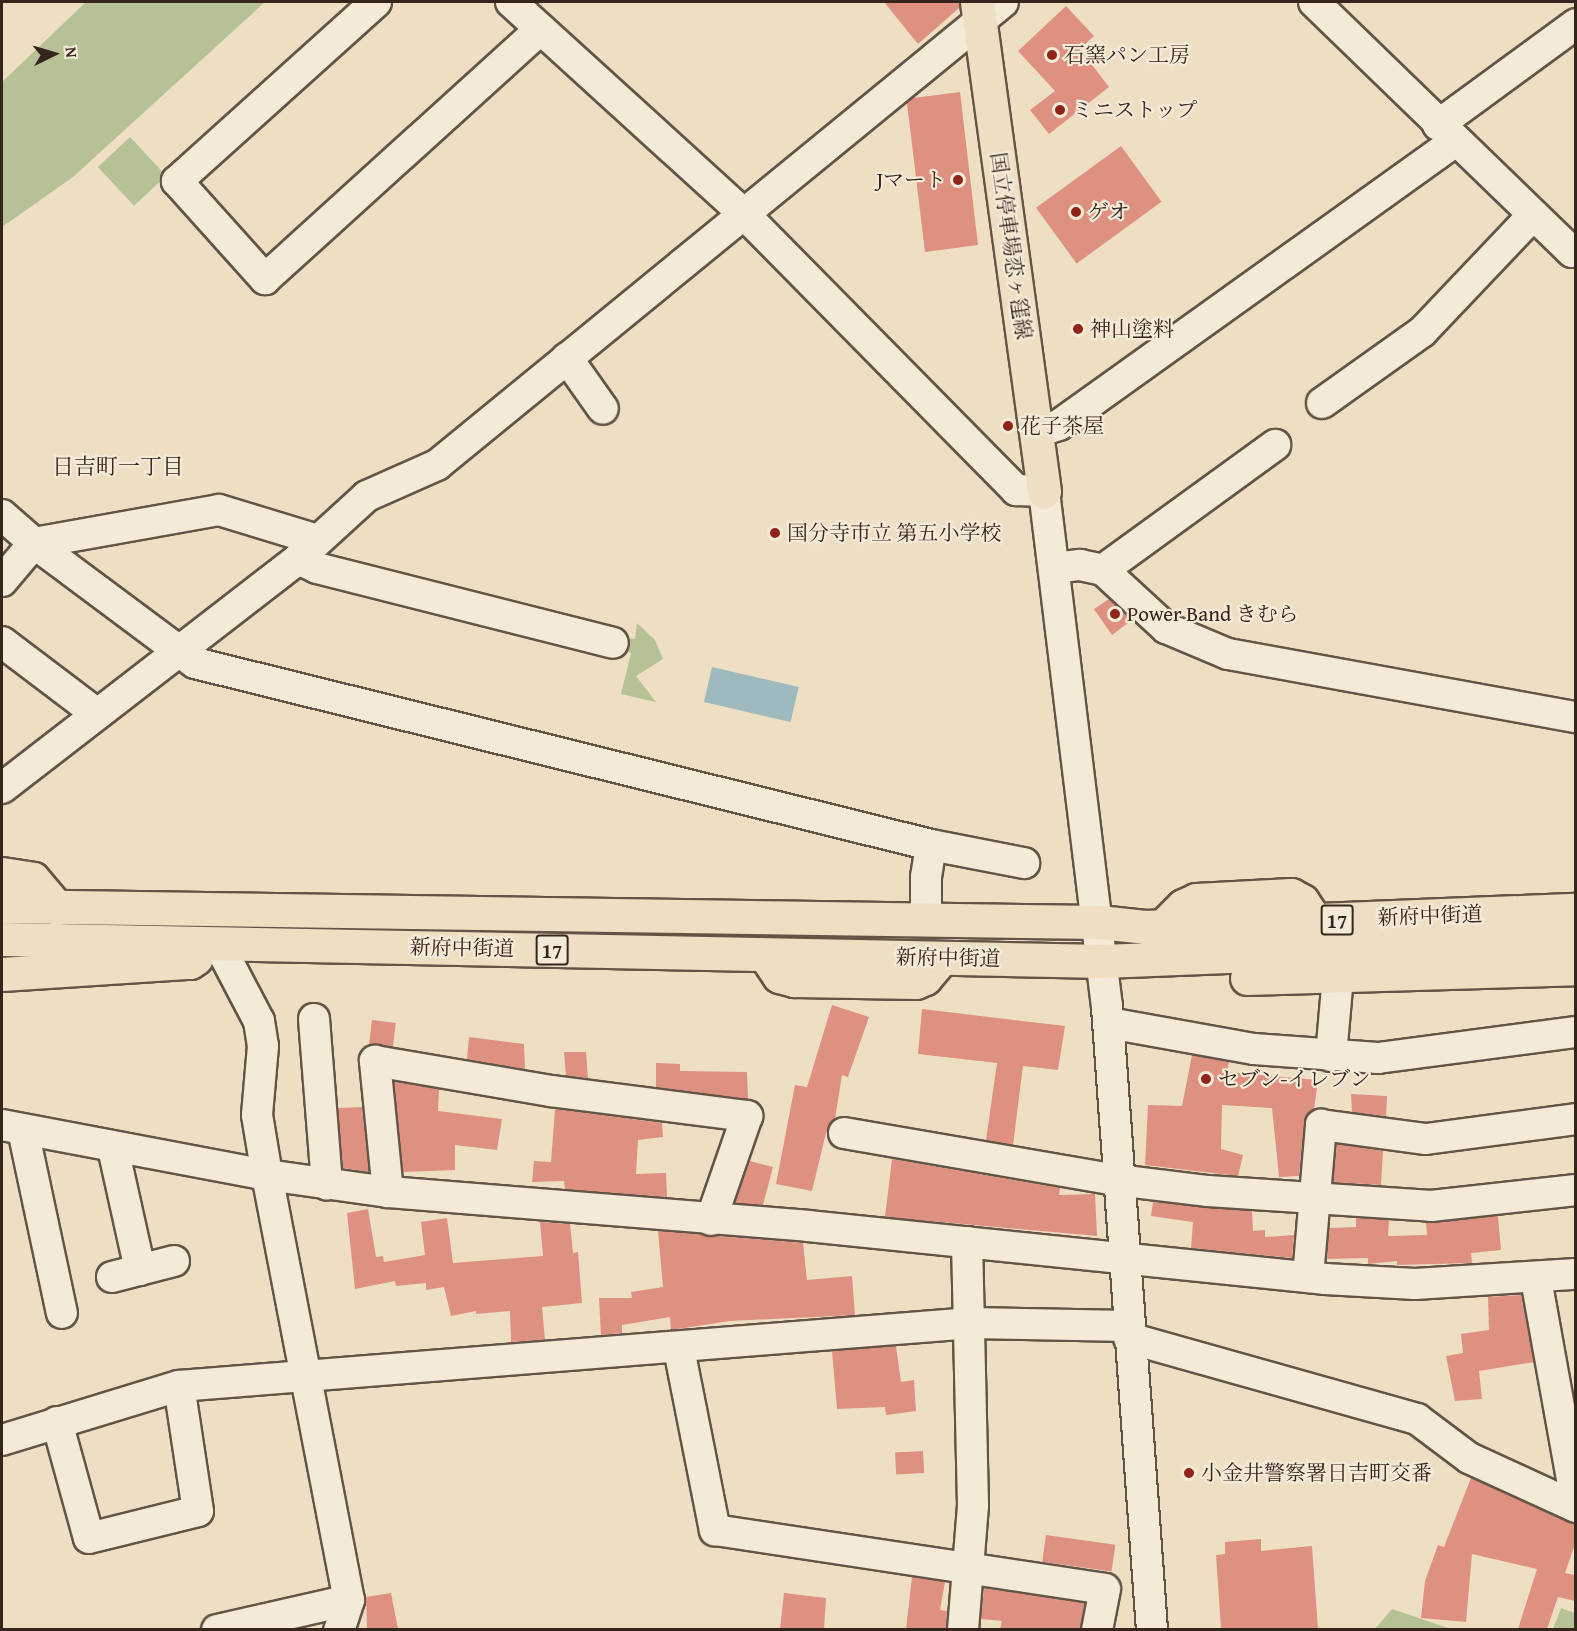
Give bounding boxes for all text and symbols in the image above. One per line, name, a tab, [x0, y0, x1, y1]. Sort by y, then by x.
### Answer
north arrow	[24, 24, 84, 84]
place label: 石窯パン工房	[1064, 42, 1190, 68]
text: N	[60, 46, 84, 59]
marker: 石窯パン工房	[1045, 48, 1059, 62]
place label: ミニストップ	[1072, 97, 1198, 123]
marker: ミニストップ	[1053, 103, 1067, 117]
street label: 国立停車場恋ヶ窪線	[985, 151, 1037, 341]
place label: Jマート	[876, 167, 946, 193]
marker: Jマート	[951, 173, 965, 187]
place label: ゲオ	[1088, 199, 1130, 225]
marker: ゲオ	[1069, 205, 1083, 219]
place label: 神山塗料	[1090, 316, 1174, 342]
marker: 神山塗料	[1071, 322, 1085, 336]
place label: 花子茶屋	[1020, 413, 1104, 439]
marker: 花子茶屋	[1001, 419, 1015, 433]
district label: 日吉町一丁目	[52, 454, 184, 480]
place label: 国分寺市立 第五小学校	[787, 520, 1002, 546]
marker: 国分寺市立 第五小学校	[768, 526, 782, 540]
place label: Power Band きむら	[1127, 601, 1299, 627]
marker: Power Band きむら	[1108, 607, 1122, 621]
street label: 新府中街道	[1377, 902, 1483, 930]
road number: 17	[1320, 903, 1354, 937]
road number: 17	[536, 933, 568, 967]
street label: 新府中街道	[409, 934, 515, 962]
street label: 新府中街道	[895, 944, 1001, 972]
place label: セブン-イレブン	[1218, 1066, 1372, 1092]
marker: セブン-イレブン	[1199, 1072, 1213, 1086]
place label: 小金井警察署日吉町交番	[1201, 1460, 1432, 1486]
marker: 小金井警察署日吉町交番	[1182, 1466, 1196, 1480]

